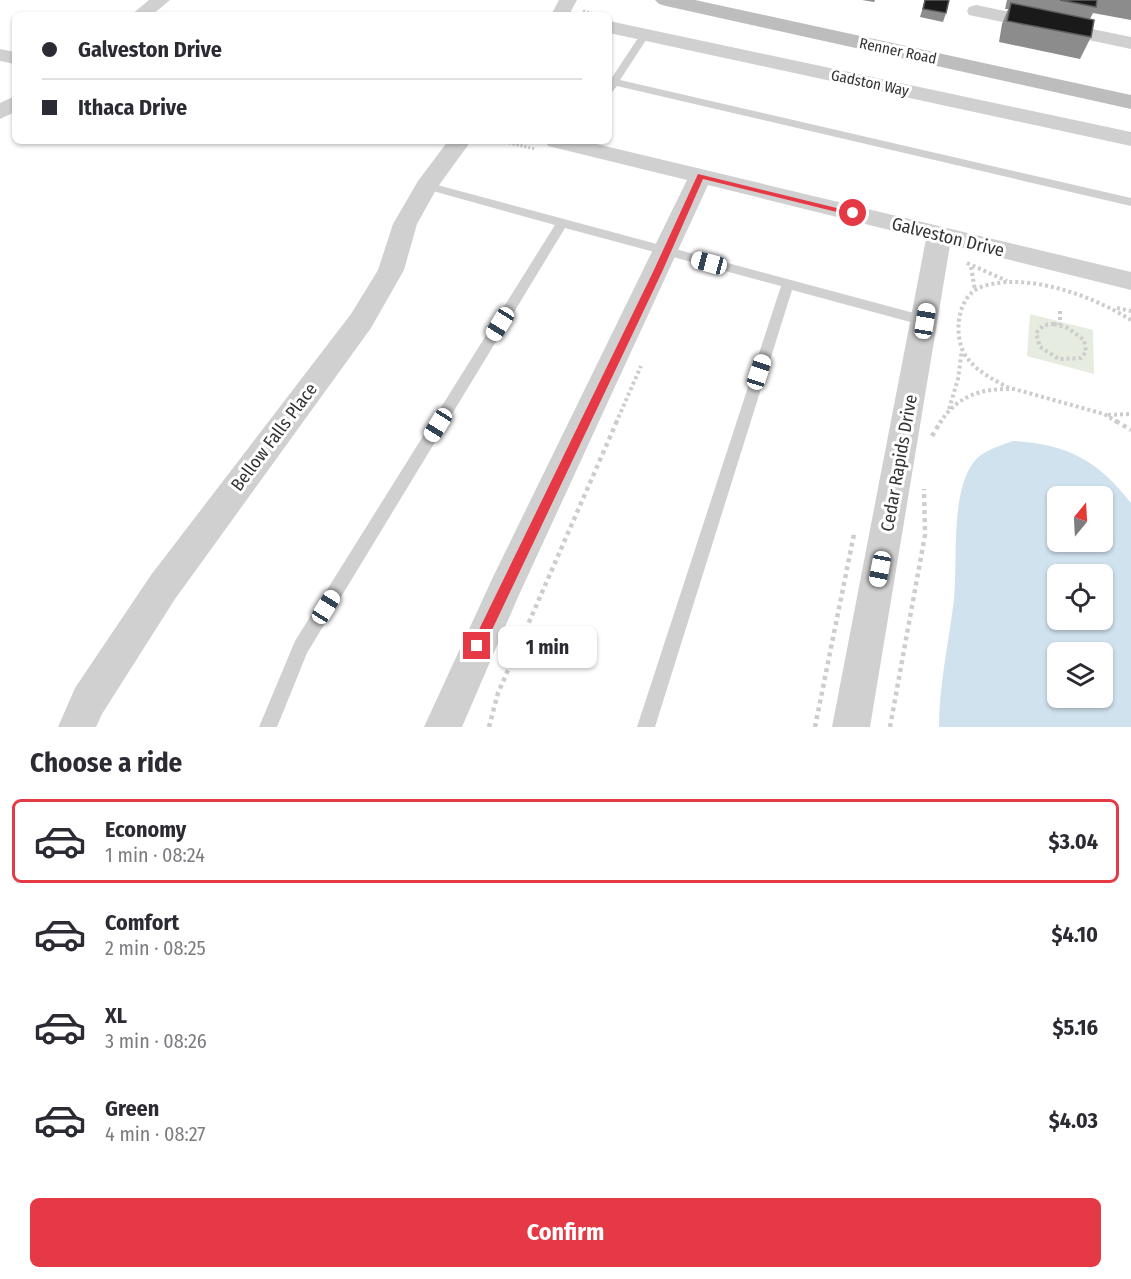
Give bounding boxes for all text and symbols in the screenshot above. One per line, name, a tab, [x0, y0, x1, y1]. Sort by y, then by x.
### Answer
street label: Renner Road	[858, 34, 938, 68]
text: Galveston Drive	[78, 36, 222, 63]
street label: Gadston Way	[829, 66, 911, 100]
text: Ithaca Drive	[78, 94, 187, 121]
route start	[839, 199, 866, 226]
street label: Galveston Drive	[890, 212, 1007, 262]
car	[689, 250, 729, 276]
car	[913, 302, 937, 340]
car	[483, 304, 517, 344]
car	[745, 352, 773, 392]
street label: Bellow Falls Place	[226, 379, 322, 495]
street label: Cedar Rapids Drive	[876, 393, 922, 533]
car	[421, 405, 455, 445]
north arrow	[1047, 486, 1113, 552]
map controls	[1047, 486, 1113, 708]
car	[868, 550, 892, 588]
button: locate	[1047, 564, 1113, 630]
car	[309, 587, 343, 627]
callout: 1 min	[498, 625, 597, 667]
route end	[463, 632, 490, 659]
text: 1 min	[526, 635, 569, 659]
button: layers	[1047, 642, 1113, 708]
text: Choose a ride	[30, 747, 182, 779]
icon: car	[33, 814, 87, 868]
text: Economy	[105, 816, 186, 843]
text: $3.04	[1049, 828, 1098, 855]
text: 1 min · 08:24	[105, 843, 205, 867]
icon: car	[33, 907, 87, 961]
text: Comfort	[105, 909, 179, 936]
text: $4.10	[1052, 921, 1098, 948]
text: 2 min · 08:25	[105, 936, 206, 960]
icon: car	[33, 1000, 87, 1054]
text: XL	[105, 1002, 127, 1029]
text: $5.16	[1053, 1014, 1098, 1041]
text: 3 min · 08:26	[105, 1029, 207, 1053]
icon: car	[33, 1093, 87, 1147]
text: Green	[105, 1095, 159, 1122]
text: $4.03	[1049, 1107, 1098, 1134]
text: 4 min · 08:27	[105, 1122, 205, 1146]
button: Confirm	[30, 1198, 1101, 1267]

